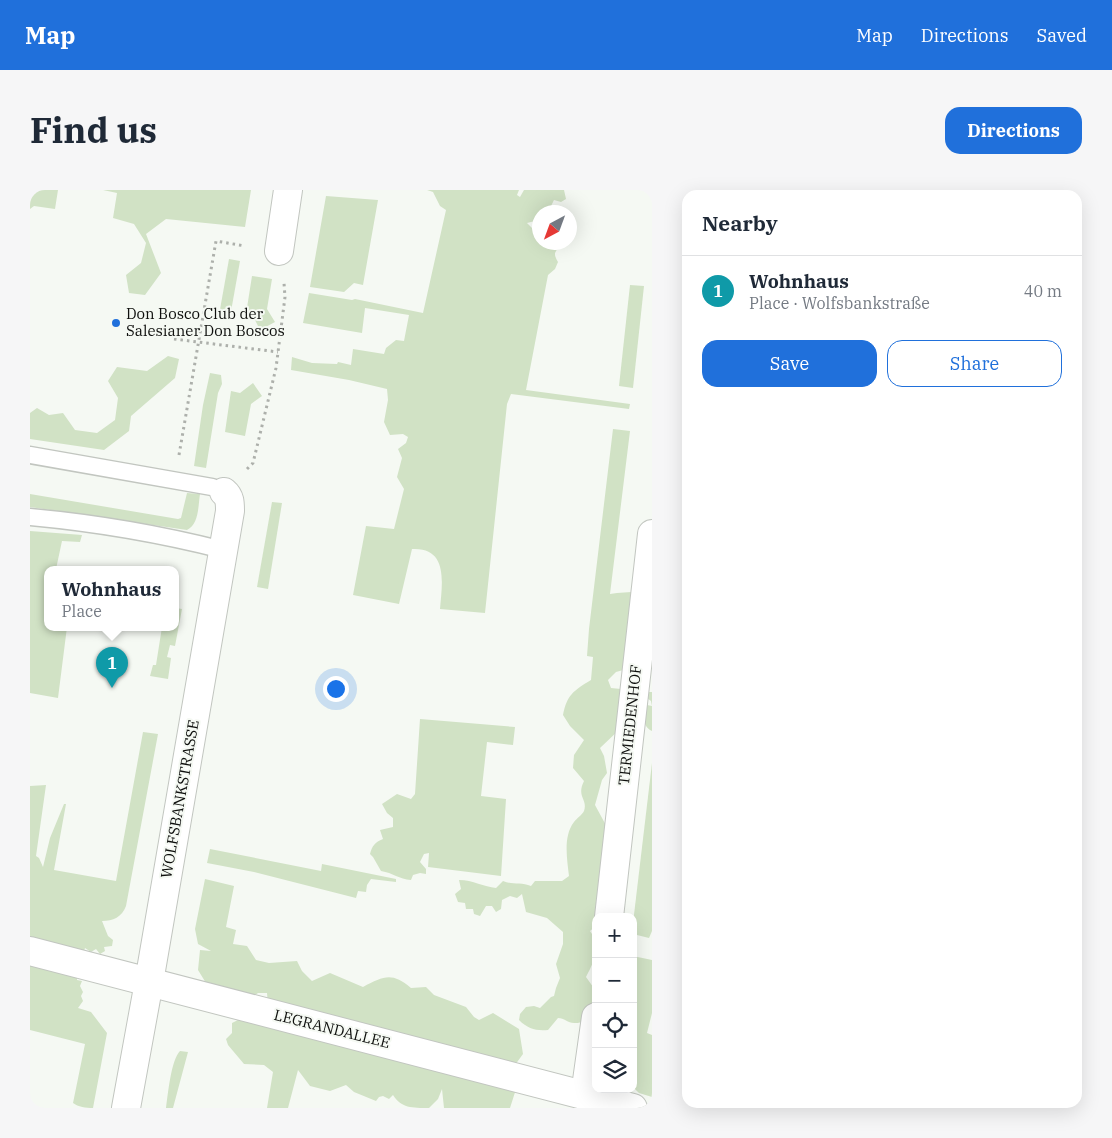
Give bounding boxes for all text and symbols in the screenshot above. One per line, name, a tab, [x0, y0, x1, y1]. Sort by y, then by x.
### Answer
text: Map	[25, 19, 75, 51]
text: Map	[856, 24, 893, 47]
text: Directions	[921, 24, 1009, 47]
text: Saved	[1037, 24, 1087, 47]
text: Find us	[30, 107, 157, 153]
button: Directions	[945, 107, 1082, 154]
north arrow	[532, 205, 577, 250]
text: Nearby	[702, 209, 778, 237]
text: Wohnhaus	[749, 269, 849, 293]
text: 1	[713, 281, 723, 301]
text: 40 m	[1024, 281, 1062, 301]
text: Place · Wolfsbankstraße	[749, 293, 930, 313]
place label: Don Bosco Club der Salesianer Don Boscos	[126, 304, 285, 340]
marker: Don Bosco Club der Salesianer Don Boscos	[110, 317, 122, 329]
button: Save	[702, 340, 877, 387]
button: Share	[887, 340, 1062, 387]
popup	[44, 566, 179, 631]
text: Wohnhaus	[62, 577, 161, 601]
text: Place	[62, 601, 102, 621]
pin: 1	[96, 647, 128, 688]
street label: TERMIEDENHOF	[614, 664, 645, 786]
your location	[323, 676, 349, 702]
street label: WOLFSBANKSTRASSE	[156, 718, 203, 880]
map controls	[592, 913, 637, 1093]
button: +	[592, 913, 637, 958]
button: −	[592, 958, 637, 1003]
button: locate	[592, 1003, 637, 1048]
street label: LEGRANDALLEE	[272, 1005, 392, 1052]
button: layers	[592, 1048, 637, 1093]

